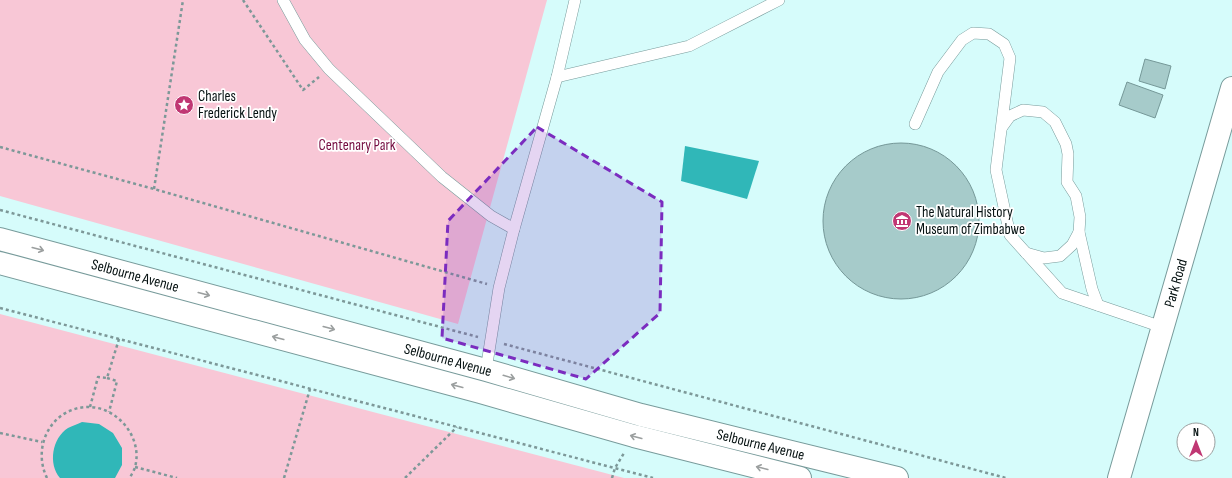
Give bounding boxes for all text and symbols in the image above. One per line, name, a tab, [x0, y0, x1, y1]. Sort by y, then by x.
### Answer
place label: Charles Frederick Lendy	[198, 87, 277, 123]
place icon: Charles Frederick Lendy	[173, 94, 195, 116]
park label: Centenary Park	[319, 136, 396, 155]
place label: The Natural History Museum of Zimbabwe	[916, 203, 1025, 239]
museum icon: The Natural History Museum of Zimbabwe	[891, 210, 913, 232]
one-way arrow	[31, 246, 44, 253]
street label: Selbourne Avenue	[89, 255, 181, 296]
street label: Park Road	[1159, 257, 1191, 309]
one-way arrow	[197, 291, 210, 298]
one-way arrow	[322, 325, 335, 332]
one-way arrow	[271, 333, 284, 341]
street label: Selbourne Avenue	[402, 339, 494, 381]
one-way arrow	[502, 374, 515, 381]
one-way arrow	[451, 382, 464, 389]
north arrow	[1176, 422, 1216, 462]
street label: Selbourne Avenue	[715, 424, 807, 464]
text: N	[1193, 426, 1199, 439]
one-way arrow	[630, 433, 643, 440]
one-way arrow	[756, 464, 769, 472]

